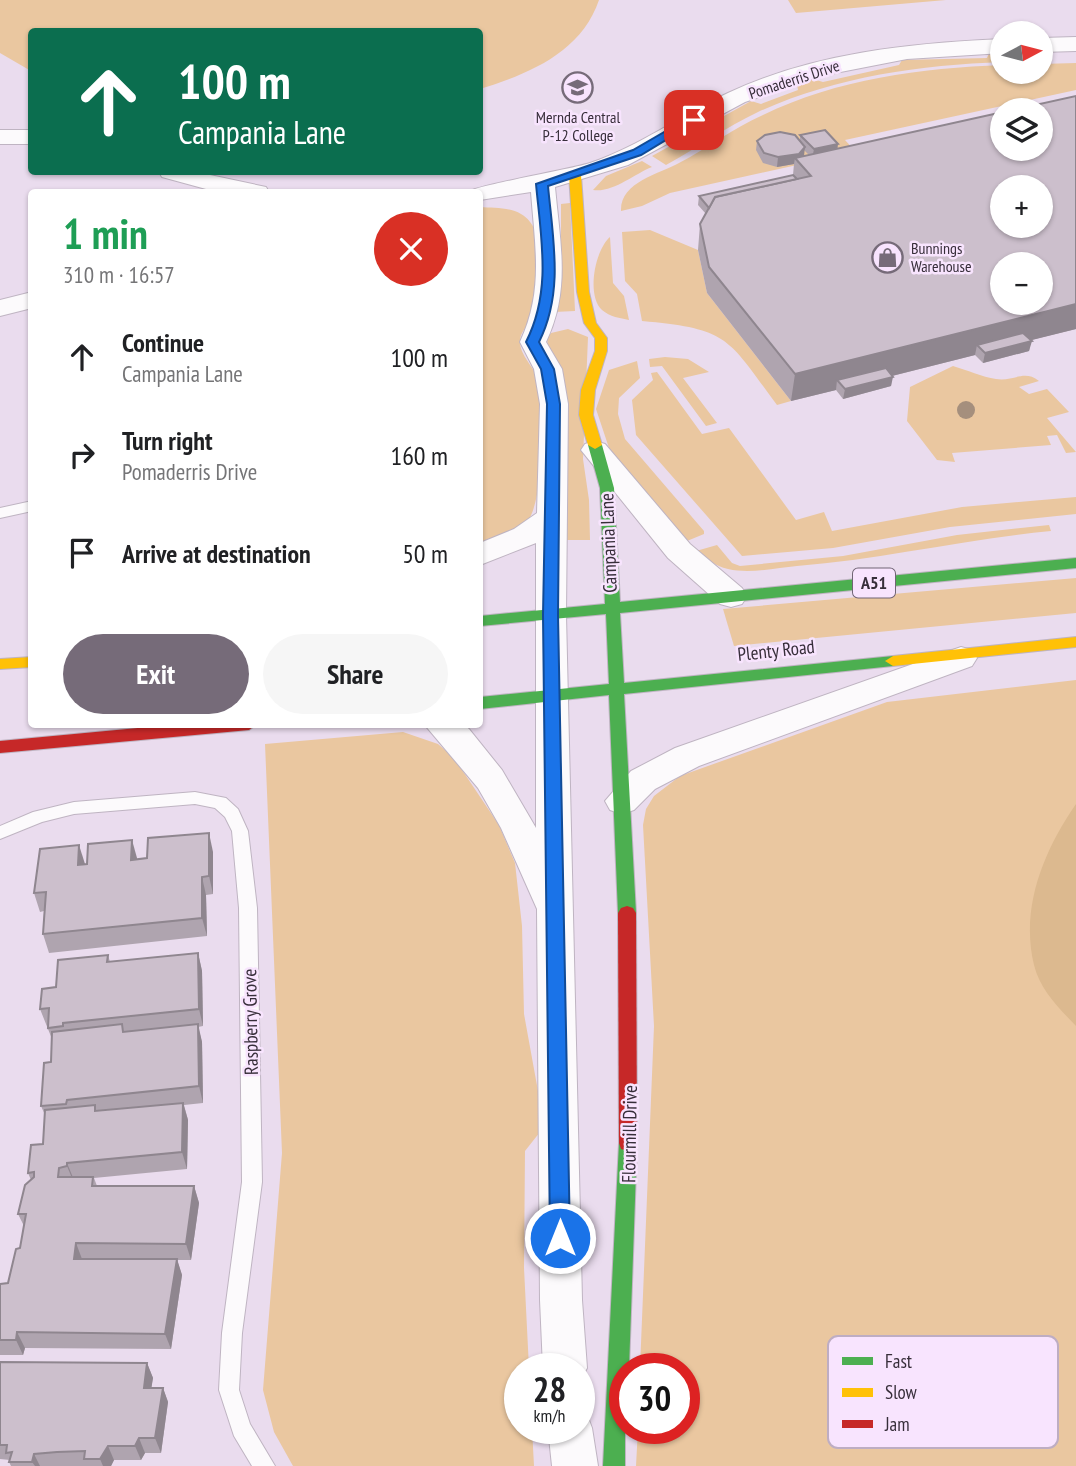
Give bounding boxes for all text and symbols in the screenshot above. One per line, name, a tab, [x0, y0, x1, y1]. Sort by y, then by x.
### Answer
north arrow	[990, 21, 1054, 84]
map controls	[990, 21, 1053, 315]
text: 100 m	[178, 49, 291, 113]
street label: Pomaderris Drive	[746, 55, 842, 103]
icon: ahead	[63, 56, 154, 147]
school or university icon: Mernda Central P-12 College	[561, 71, 595, 105]
pin	[664, 90, 724, 150]
button: layers	[990, 98, 1053, 161]
icon: arrive	[675, 101, 713, 139]
place label: Mernda Central P-12 College	[536, 107, 620, 145]
text: Campania Lane	[178, 111, 346, 153]
button: +	[990, 175, 1053, 238]
text: 1 min	[63, 206, 148, 261]
button: close	[374, 212, 448, 286]
place label: Bunnings Warehouse	[911, 238, 972, 276]
shop icon: Bunnings Warehouse	[871, 240, 905, 274]
button: −	[990, 252, 1053, 315]
text: 310 m · 16:57	[63, 260, 175, 289]
text: Continue	[122, 326, 204, 359]
icon: ahead	[63, 338, 101, 376]
text: 100 m	[390, 341, 448, 374]
text: Campania Lane	[122, 359, 243, 388]
text: Turn right	[122, 424, 213, 457]
icon: right	[63, 436, 101, 474]
text: 160 m	[390, 439, 448, 472]
text: Pomaderris Drive	[122, 457, 257, 486]
street label: Campania Lane	[594, 493, 622, 593]
icon: arrive	[63, 534, 101, 572]
text: Arrive at destination	[122, 537, 311, 570]
text: 50 m	[402, 537, 448, 570]
road number: A51	[853, 568, 895, 598]
button: Exit	[63, 634, 249, 714]
button: Share	[263, 634, 448, 714]
street label: Plenty Road	[736, 634, 816, 666]
street label: Raspberry Grove	[237, 968, 263, 1075]
street label: Flourmill Drive	[616, 1085, 642, 1183]
position arrow	[523, 1201, 597, 1275]
legend	[828, 1336, 1058, 1448]
text: Fast	[885, 1349, 913, 1373]
speed limit sign: 30	[609, 1353, 700, 1444]
text: 28	[533, 1366, 566, 1412]
text: Slow	[885, 1380, 918, 1404]
text: km/h	[534, 1404, 565, 1427]
text: Jam	[884, 1412, 910, 1436]

